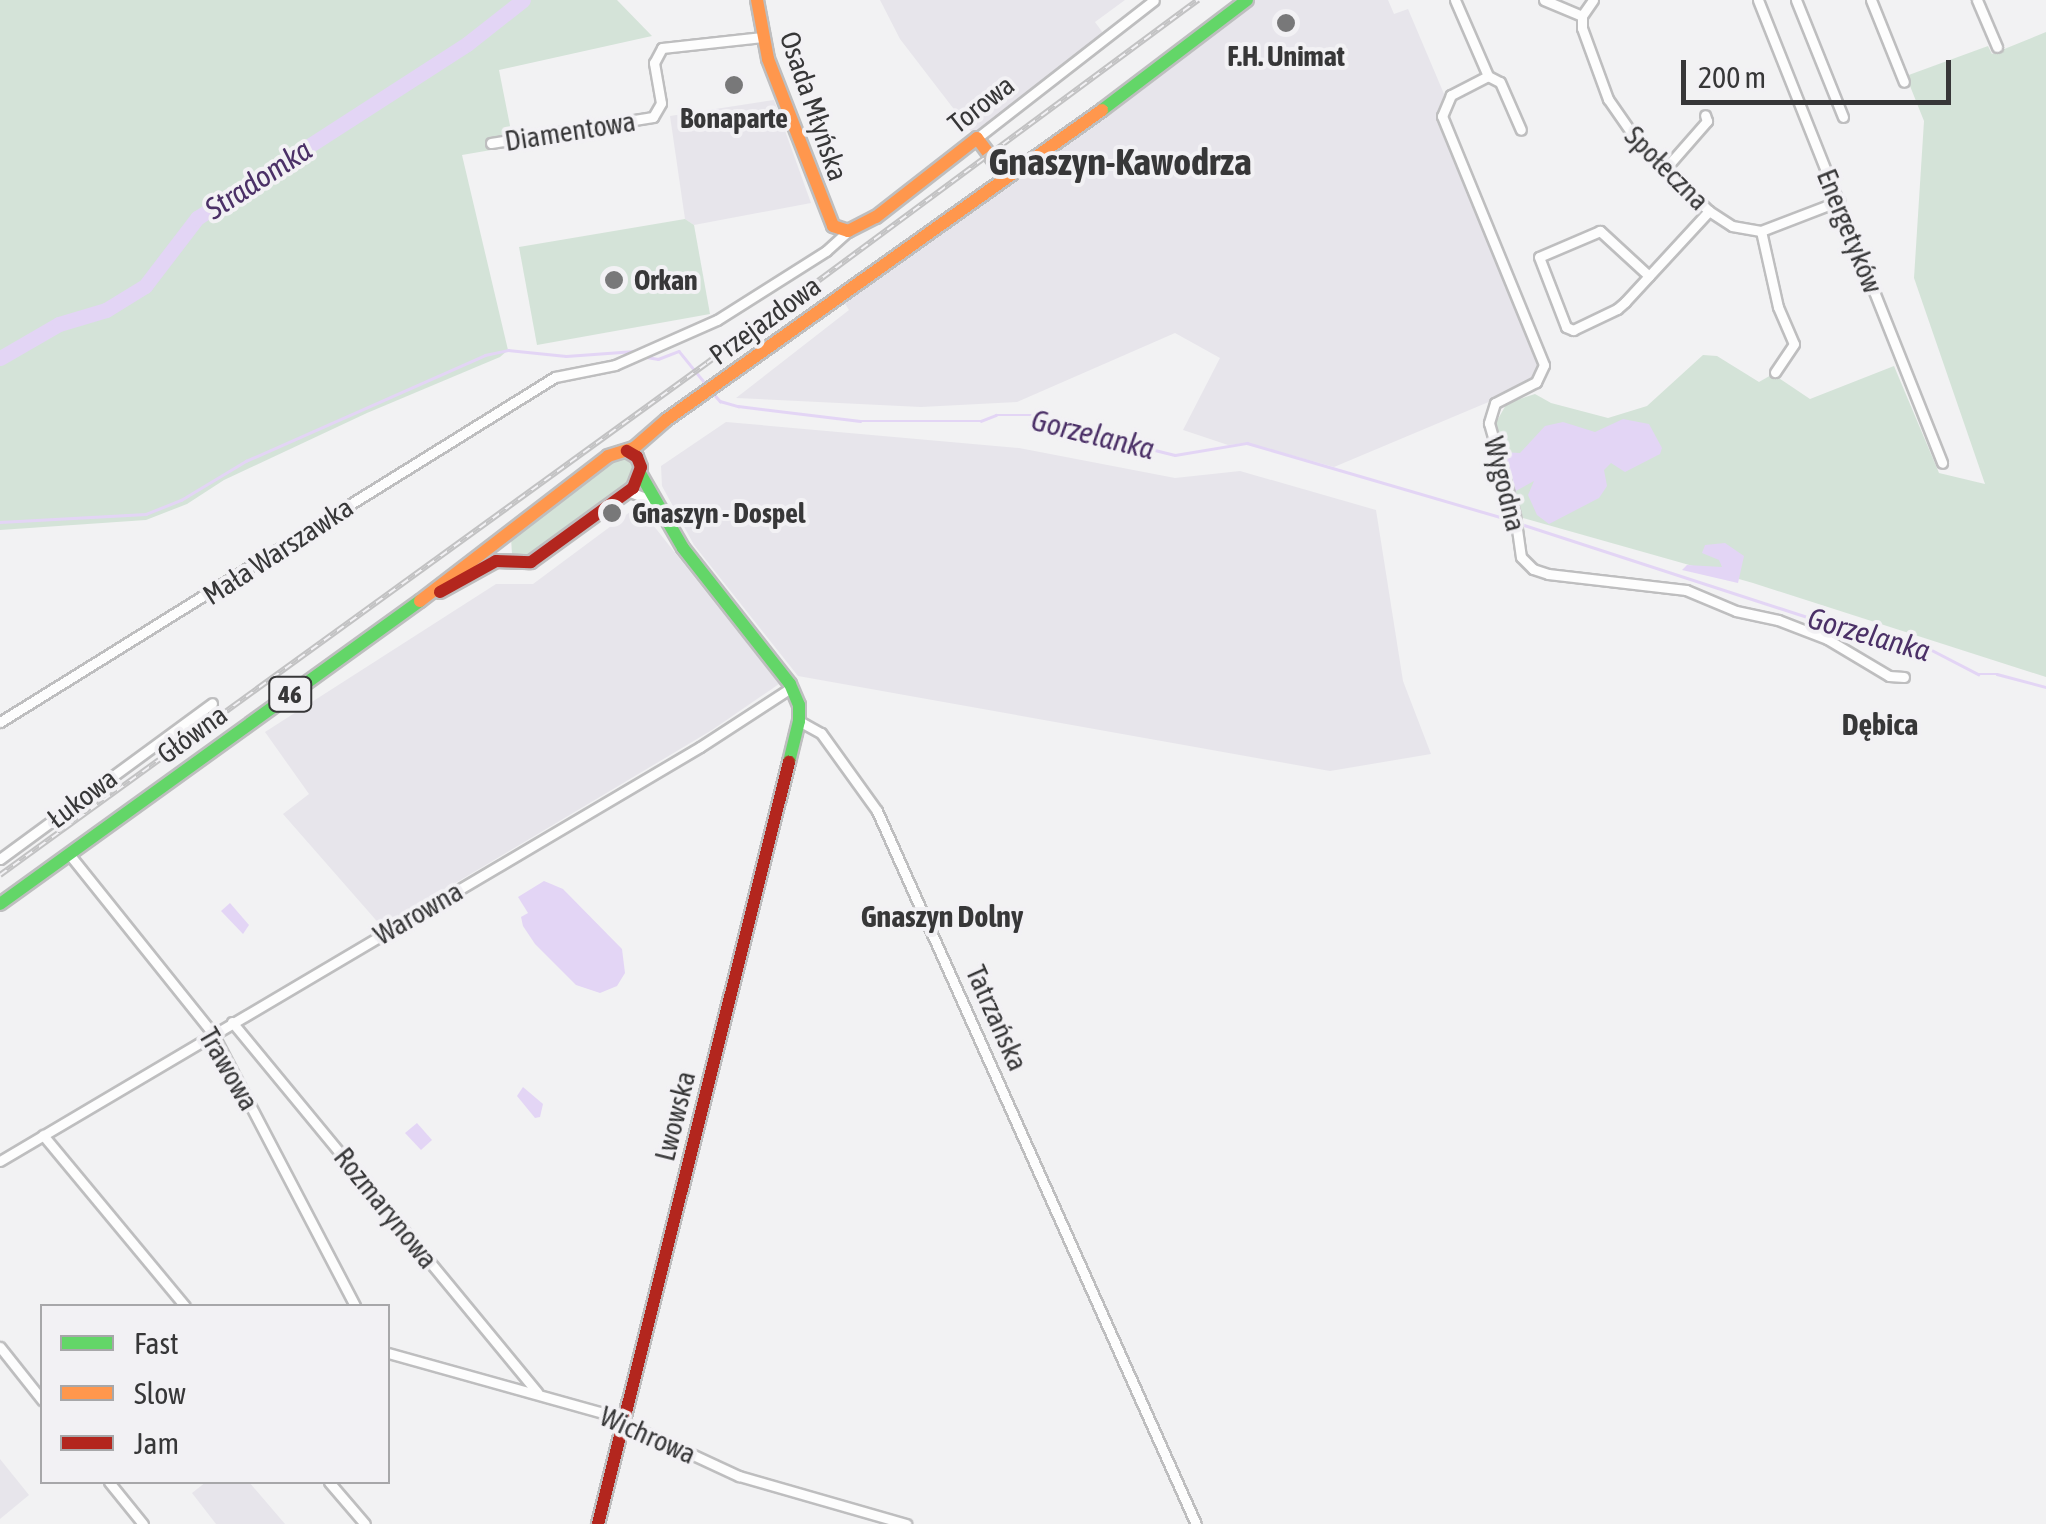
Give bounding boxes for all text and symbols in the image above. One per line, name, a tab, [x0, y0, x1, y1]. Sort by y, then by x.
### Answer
marker: F.H. Unimat	[1275, 12, 1297, 34]
street label: Osada Młyńska	[773, 27, 855, 185]
place label: F.H. Unimat	[1227, 39, 1345, 73]
scale bar	[1686, 40, 1956, 102]
text: 200 m	[1698, 60, 1766, 94]
street label: Torowa	[941, 68, 1021, 140]
marker: Bonaparte	[723, 74, 745, 96]
place label: Bonaparte	[680, 101, 788, 135]
street label: Diamentowa	[502, 104, 638, 158]
street label: Społeczna	[1618, 119, 1716, 217]
water label: Stradomka	[198, 131, 318, 227]
district label: Gnaszyn-Kawodrza	[988, 139, 1252, 185]
street label: Energetyków	[1810, 164, 1890, 298]
place label: Orkan	[634, 263, 698, 297]
street label: Przejazdowa	[703, 268, 827, 372]
marker: Orkan	[603, 269, 625, 291]
water label: Gorzelanka	[1028, 401, 1158, 467]
street label: Wygodna	[1477, 433, 1533, 535]
street label: Mała Warszawka	[197, 490, 359, 612]
place label: Gnaszyn - Dospel	[632, 496, 805, 530]
marker: Gnaszyn - Dospel	[601, 502, 623, 524]
water label: Gorzelanka	[1804, 599, 1934, 669]
road number: 46	[268, 674, 312, 714]
street label: Główna	[151, 697, 233, 771]
district label: Dębica	[1842, 706, 1918, 742]
street label: Łukowa	[41, 761, 123, 835]
street label: Warowna	[368, 874, 468, 952]
district label: Gnaszyn Dolny	[861, 898, 1023, 934]
street label: Tatrzańska	[959, 960, 1035, 1076]
street label: Trawowa	[192, 1022, 266, 1116]
street label: Lwowska	[648, 1068, 702, 1164]
street label: Rozmarynowa	[327, 1141, 445, 1275]
legend	[40, 1304, 390, 1484]
text: Fast	[134, 1326, 179, 1360]
text: Slow	[134, 1376, 186, 1410]
street label: Wichrowa	[595, 1399, 701, 1471]
text: Jam	[134, 1426, 179, 1460]

